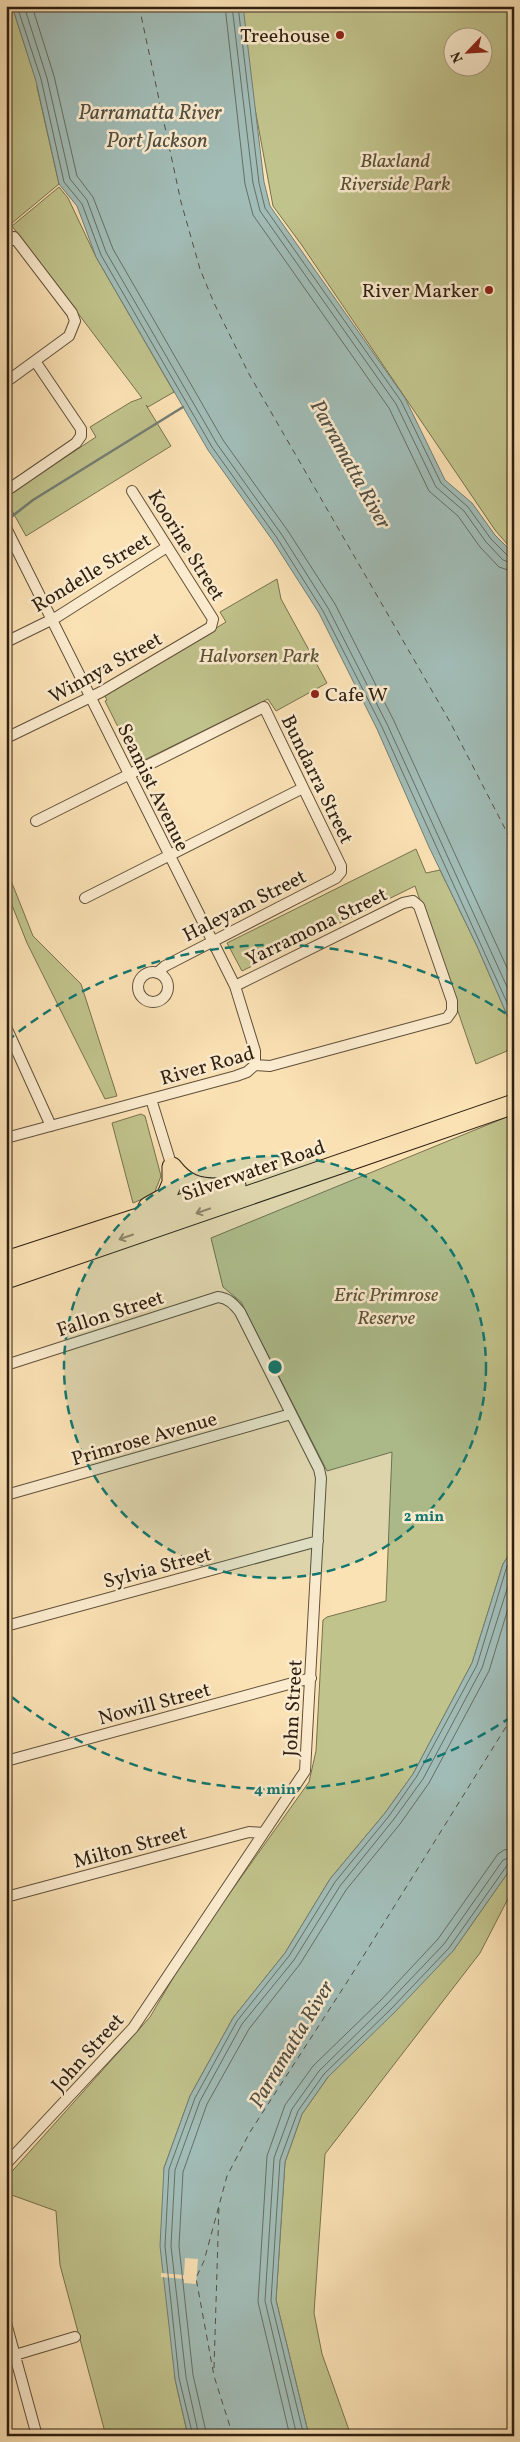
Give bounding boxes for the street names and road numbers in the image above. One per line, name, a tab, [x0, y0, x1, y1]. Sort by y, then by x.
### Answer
street label: Koorine Street	[140, 485, 231, 607]
street label: Rondelle Street	[27, 527, 157, 620]
street label: Winnya Street	[44, 626, 168, 711]
street label: Bundarra Street	[273, 711, 359, 849]
street label: Seamist Avenue	[109, 719, 195, 857]
street label: Haleyam Street	[178, 864, 311, 950]
street label: Yarramona Street	[241, 881, 393, 974]
street label: River Road	[157, 1040, 258, 1094]
street label: Silverwater Road	[178, 1134, 329, 1210]
street label: Fallon Street	[53, 1284, 168, 1345]
street label: Primrose Avenue	[69, 1406, 221, 1474]
street label: Sylvia Street	[100, 1541, 215, 1597]
street label: John Street	[277, 1659, 311, 1757]
street label: Nowill Street	[95, 1677, 214, 1733]
street label: Milton Street	[71, 1819, 190, 1877]
street label: John Street	[46, 2008, 131, 2099]

